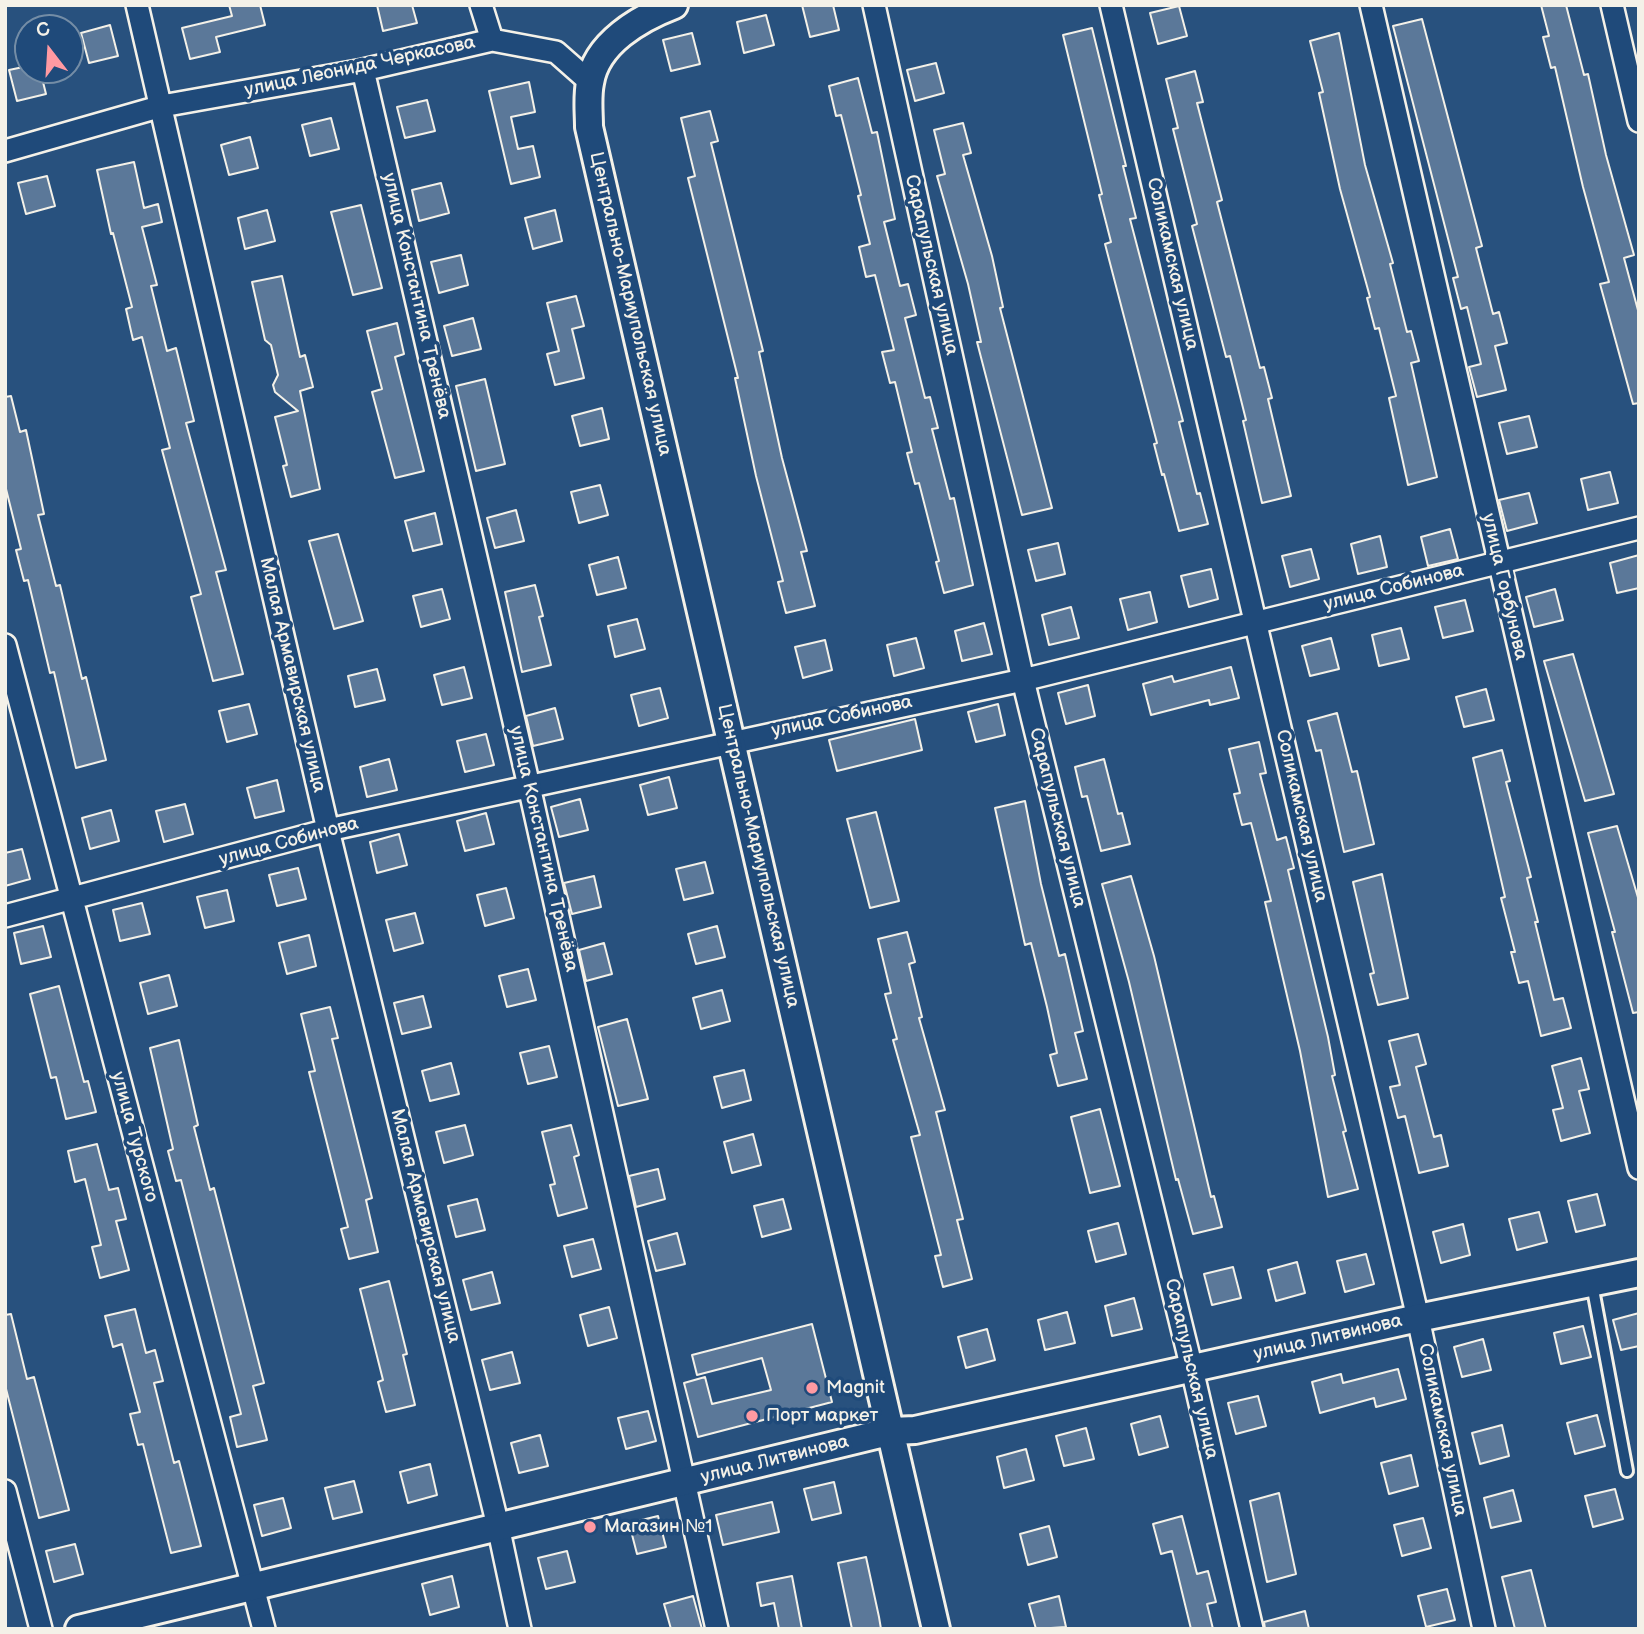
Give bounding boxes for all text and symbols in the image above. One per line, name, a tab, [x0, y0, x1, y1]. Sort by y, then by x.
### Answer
north arrow	[14, 14, 84, 84]
text: С	[34, 17, 53, 43]
street label: улица Леонида Черкасова	[243, 31, 477, 103]
street label: Центрально-Мариупольская улица	[584, 150, 676, 458]
street label: улица Константина Тренёва	[377, 171, 455, 421]
street label: Сарапульская улица	[899, 173, 963, 357]
street label: Соликамская улица	[1141, 176, 1203, 352]
street label: улица Горбунова	[1476, 511, 1532, 663]
street label: Малая Армавирская улица	[254, 555, 330, 795]
street label: улица Собинова	[1322, 560, 1466, 616]
street label: улица Собинова	[770, 691, 914, 743]
street label: Центрально-Мариупольская улица	[712, 702, 804, 1010]
street label: улица Константина Тренёва	[504, 724, 582, 974]
street label: Сарапульская улица	[1024, 726, 1090, 910]
street label: Соликамская улица	[1270, 728, 1332, 904]
street label: улица Собинова	[217, 812, 361, 872]
street label: улица Турского	[106, 1069, 162, 1205]
street label: Малая Армавирская улица	[385, 1106, 465, 1346]
street label: Сарапульская улица	[1159, 1277, 1223, 1461]
street label: улица Литвинова	[1252, 1310, 1404, 1366]
street label: Соликамская улица	[1413, 1341, 1471, 1519]
place label: Magnit	[826, 1377, 885, 1399]
marker: Magnit	[804, 1380, 820, 1396]
place label: Порт маркет	[766, 1405, 878, 1427]
marker: Порт маркет	[744, 1408, 760, 1424]
street label: улица Литвинова	[699, 1431, 851, 1489]
place label: Магазин №1	[604, 1516, 713, 1538]
marker: Магазин №1	[582, 1519, 598, 1535]

